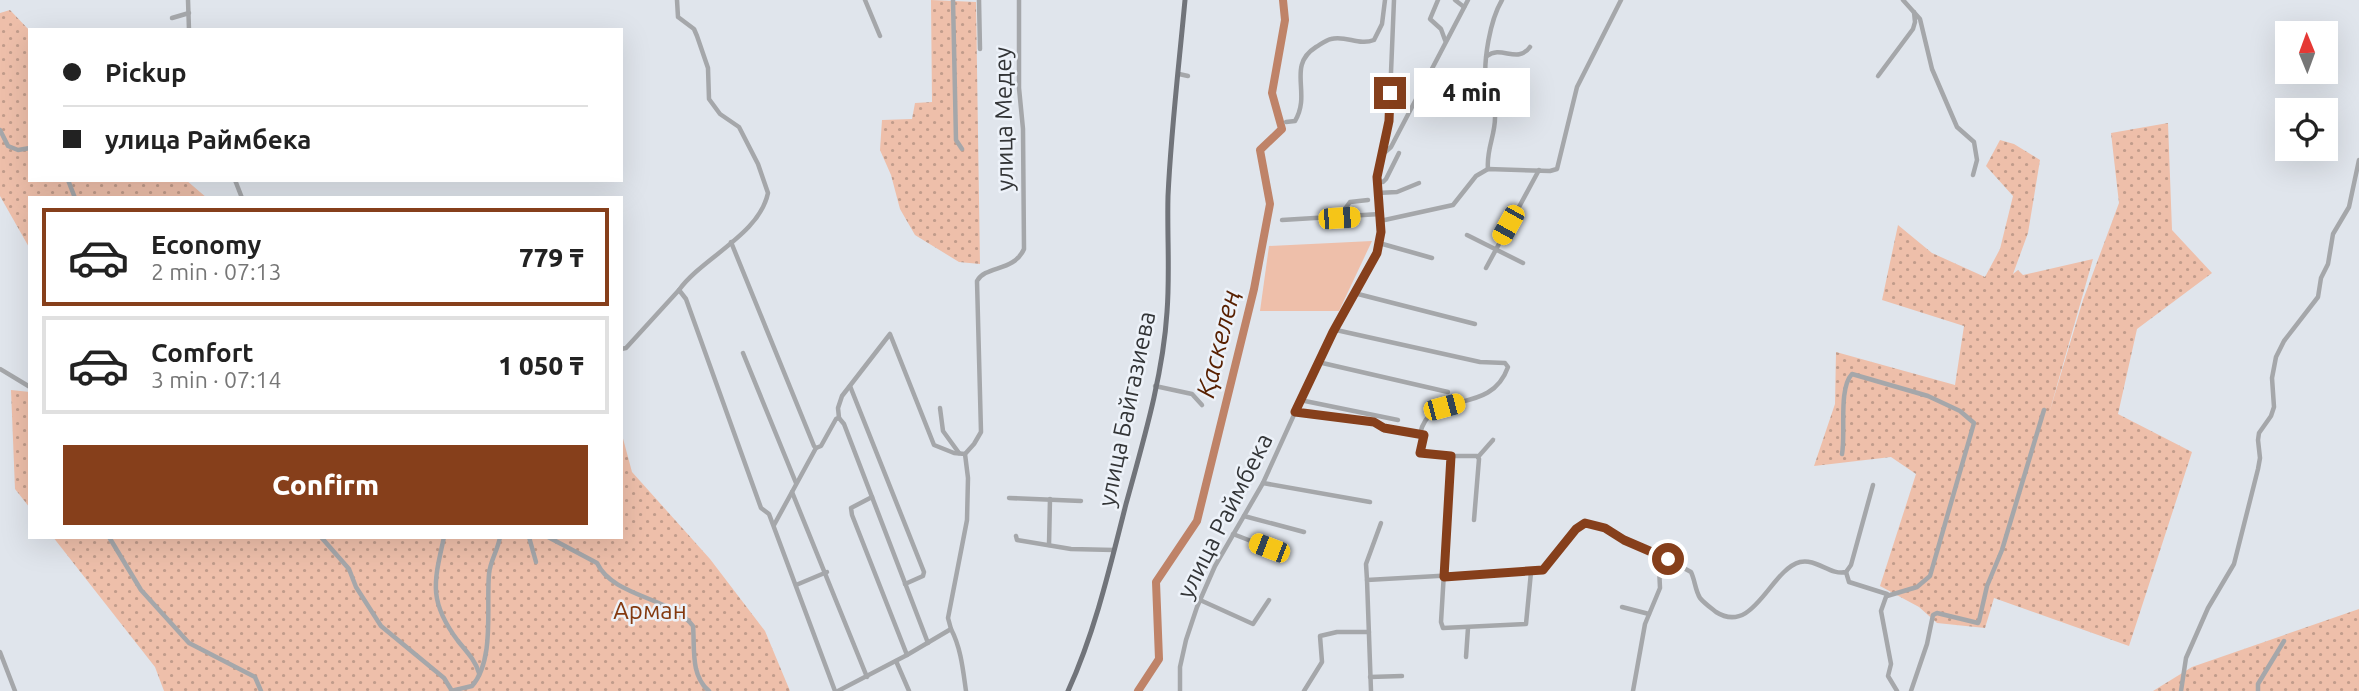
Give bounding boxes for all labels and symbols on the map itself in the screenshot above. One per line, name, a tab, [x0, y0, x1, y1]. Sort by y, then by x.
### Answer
north arrow	[2275, 21, 2338, 84]
street label: улица Медеу	[989, 46, 1018, 191]
callout: 4 min	[1414, 68, 1530, 118]
route end	[1374, 77, 1406, 109]
car	[1489, 202, 1528, 248]
car	[1318, 206, 1361, 230]
water label: Қаскелең	[1190, 287, 1245, 400]
street label: улица Байгазиева	[1093, 309, 1160, 509]
car	[1421, 391, 1468, 423]
street label: улица Раймбека	[1171, 429, 1278, 603]
car	[1246, 531, 1293, 565]
route start	[1652, 543, 1684, 575]
park label: Арман	[613, 597, 687, 624]

